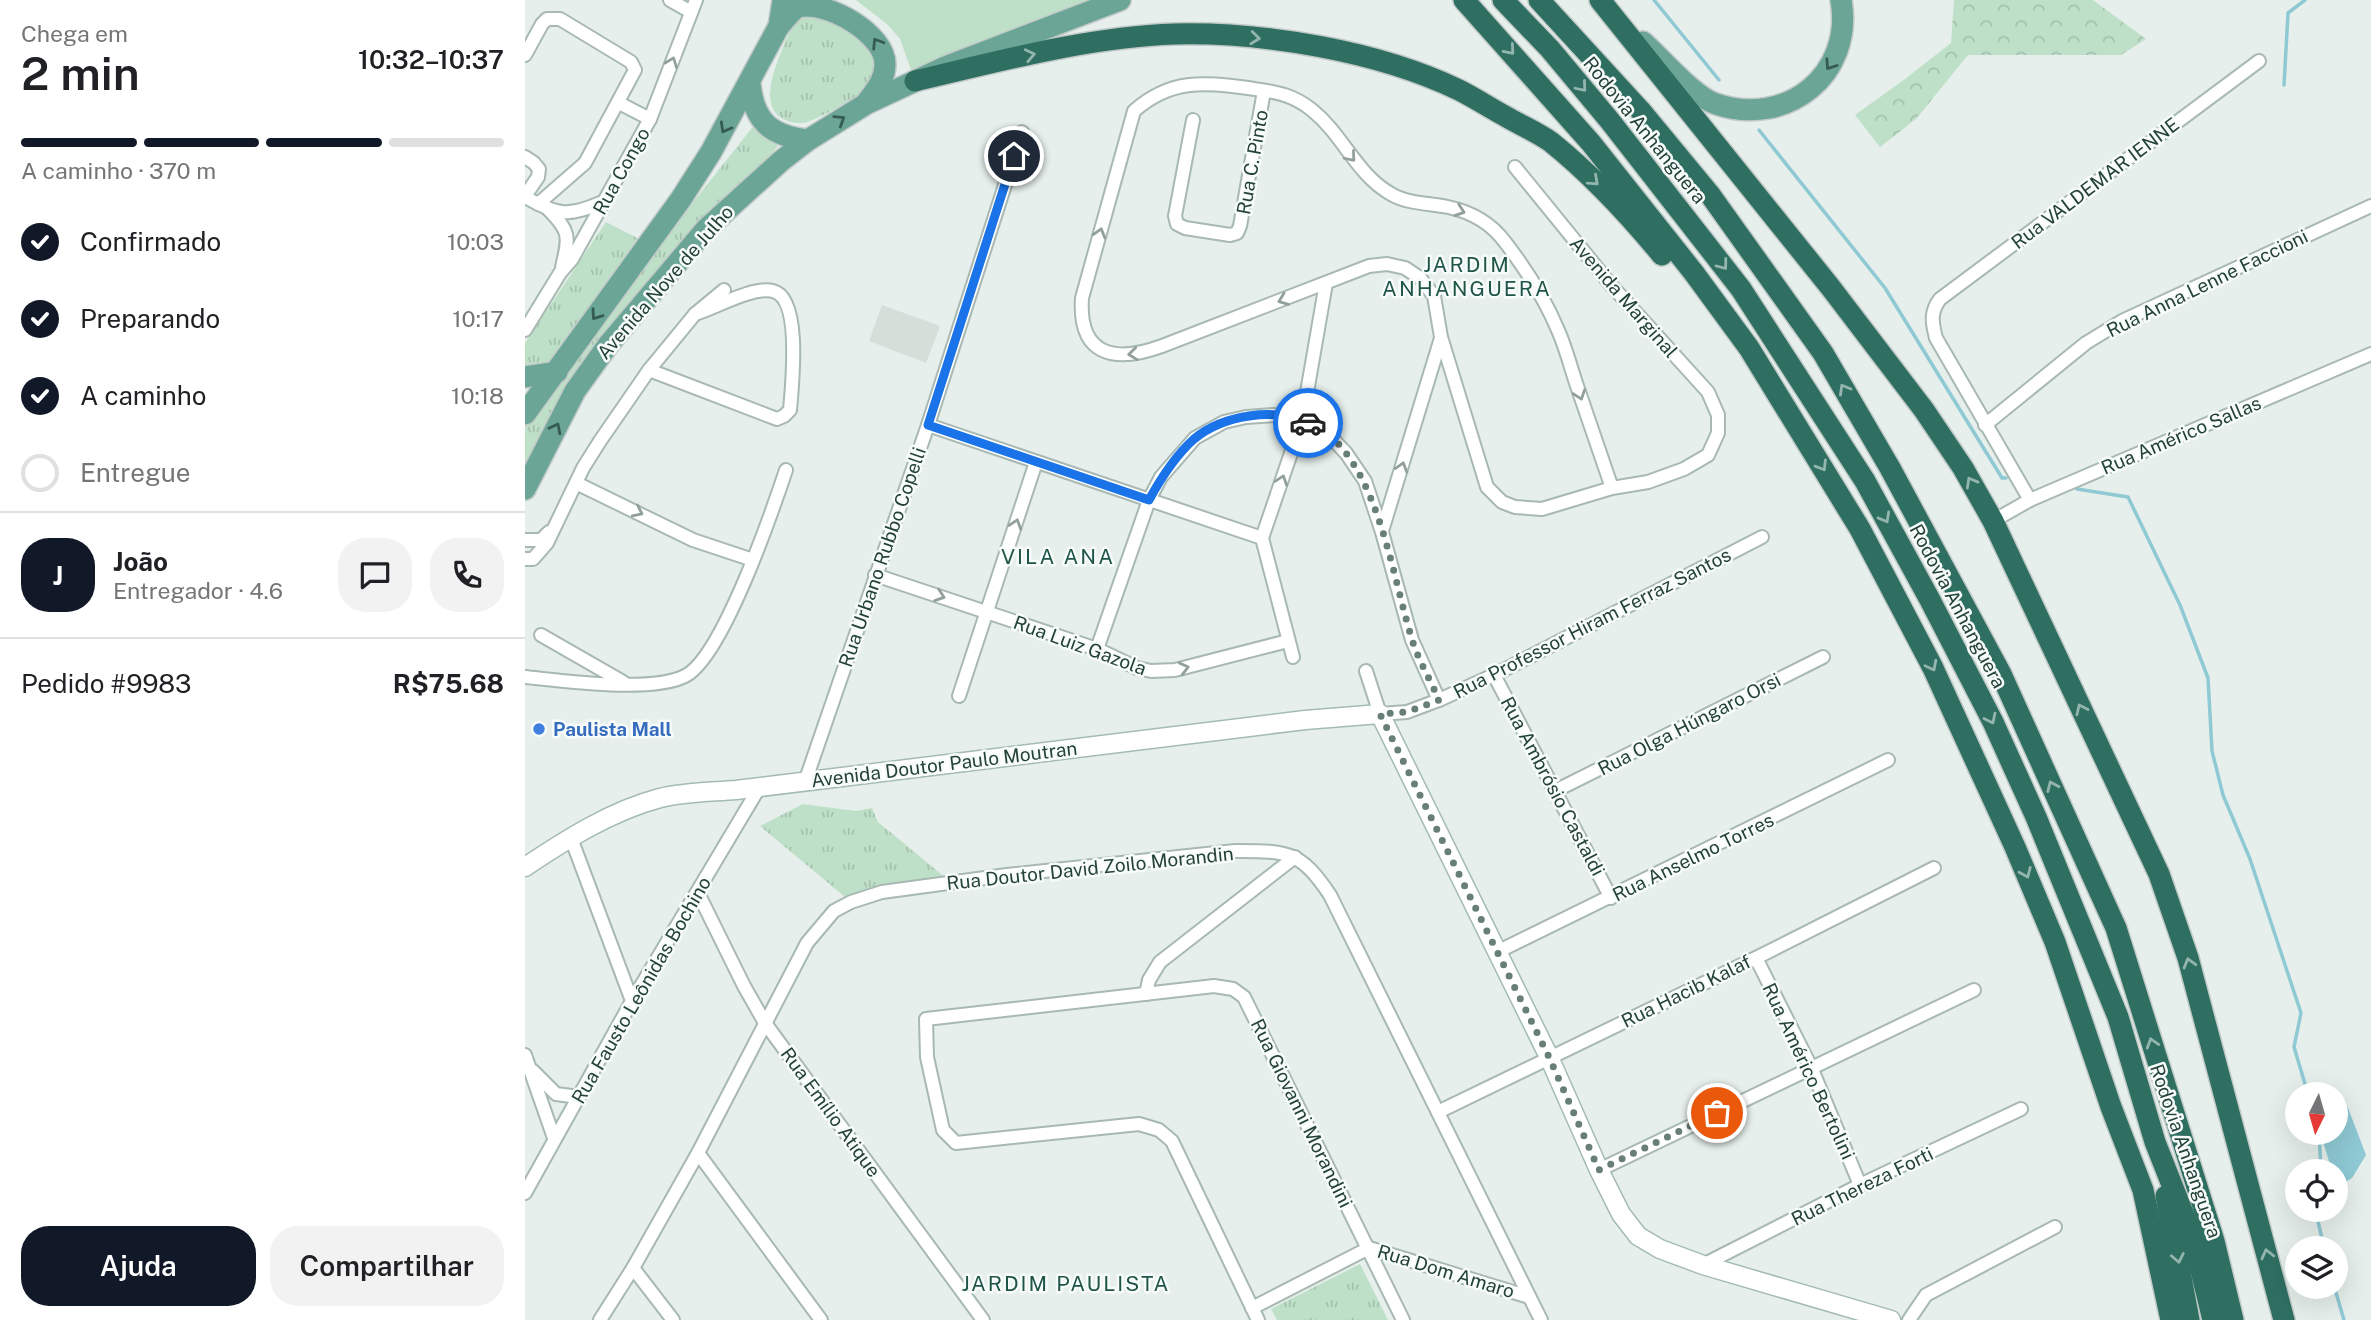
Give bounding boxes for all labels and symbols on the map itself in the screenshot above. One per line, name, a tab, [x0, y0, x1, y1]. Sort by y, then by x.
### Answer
one-way arrow	[1250, 30, 1261, 45]
one-way arrow	[873, 38, 886, 51]
one-way arrow	[1502, 42, 1514, 55]
one-way arrow	[1024, 48, 1036, 63]
street label: Rodovia Anhanguera	[1579, 52, 1711, 208]
one-way arrow	[664, 56, 678, 68]
one-way arrow	[1825, 57, 1838, 70]
one-way arrow	[1574, 78, 1586, 91]
street label: Rua C. Pinto	[1232, 108, 1272, 216]
street label: Rua VALDEMAR IENNE	[2007, 113, 2183, 253]
one-way arrow	[833, 115, 846, 128]
one-way arrow	[720, 121, 733, 133]
street label: Rua Congo	[588, 124, 654, 218]
pin	[984, 126, 1044, 186]
one-way arrow	[1343, 149, 1355, 162]
one-way arrow	[1586, 173, 1599, 185]
street label: Avenida Nove de Julho	[592, 201, 738, 363]
one-way arrow	[1454, 203, 1466, 217]
street label: Rua Anna Lenne Faccioni	[2103, 225, 2311, 341]
one-way arrow	[1092, 227, 1106, 239]
street label: Avenida Marginal	[1566, 232, 1682, 362]
district label: JARDIM ANHANGUERA	[1382, 252, 1552, 301]
one-way arrow	[1714, 257, 1727, 270]
one-way arrow	[1277, 291, 1289, 305]
one-way arrow	[592, 307, 604, 320]
one-way arrow	[1127, 346, 1139, 361]
one-way arrow	[1839, 384, 1852, 397]
courier	[1273, 388, 1343, 458]
one-way arrow	[1572, 388, 1586, 400]
street label: Rua Américo Sallas	[2098, 391, 2264, 479]
one-way arrow	[547, 423, 561, 435]
street label: Rua Urbano Rubbo Copelli	[834, 444, 930, 670]
one-way arrow	[1814, 459, 1827, 472]
one-way arrow	[1393, 461, 1408, 473]
one-way arrow	[1274, 474, 1288, 486]
one-way arrow	[1966, 477, 1979, 490]
one-way arrow	[631, 504, 643, 518]
one-way arrow	[1877, 511, 1891, 523]
one-way arrow	[1008, 518, 1022, 531]
street label: Rodovia Anhanguera	[1905, 520, 2011, 692]
street label: Rua Professor Hiram Ferraz Santos	[1450, 543, 1734, 703]
district label: VILA ANA	[1001, 544, 1115, 569]
one-way arrow	[934, 588, 946, 603]
street label: Rua Luiz Gazola	[1011, 611, 1149, 679]
one-way arrow	[1923, 659, 1937, 671]
one-way arrow	[1178, 662, 1190, 676]
street label: Rua Olga Húngaro Orsi	[1594, 668, 1784, 780]
street label: Rua Ambrósio Castaldi	[1496, 693, 1610, 879]
one-way arrow	[2076, 704, 2090, 716]
one-way arrow	[1983, 712, 1997, 724]
place label: Paulista Mall	[553, 718, 672, 740]
marker: Paulista Mall	[531, 721, 547, 737]
street label: Avenida Doutor Paulo Moutran	[810, 737, 1078, 791]
one-way arrow	[2046, 781, 2060, 793]
street label: Rua Anselmo Torres	[1609, 808, 1777, 906]
street label: Rua Doutor David Zoilo Morandin	[945, 842, 1235, 894]
one-way arrow	[2018, 866, 2032, 878]
street label: Rua Fausto Leônidas Bochino	[567, 873, 715, 1107]
street label: Rua Hacib Kalaf	[1618, 950, 1754, 1032]
one-way arrow	[2183, 957, 2198, 969]
street label: Rua Américo Bertolini	[1758, 979, 1860, 1163]
street label: Rua Giovanni Morandini	[1247, 1015, 1357, 1211]
one-way arrow	[2146, 1037, 2160, 1050]
street label: Rua Emílio Atique	[777, 1043, 885, 1181]
street label: Rodovia Anhanguera	[2146, 1061, 2226, 1241]
north arrow	[2285, 1082, 2349, 1144]
pin	[1687, 1083, 1747, 1143]
street label: Rua Thereza Forti	[1788, 1142, 1936, 1230]
street label: Rua Dom Amaro	[1375, 1240, 1517, 1302]
one-way arrow	[2261, 1248, 2275, 1260]
one-way arrow	[2169, 1251, 2184, 1263]
district label: JARDIM PAULISTA	[961, 1271, 1171, 1296]

